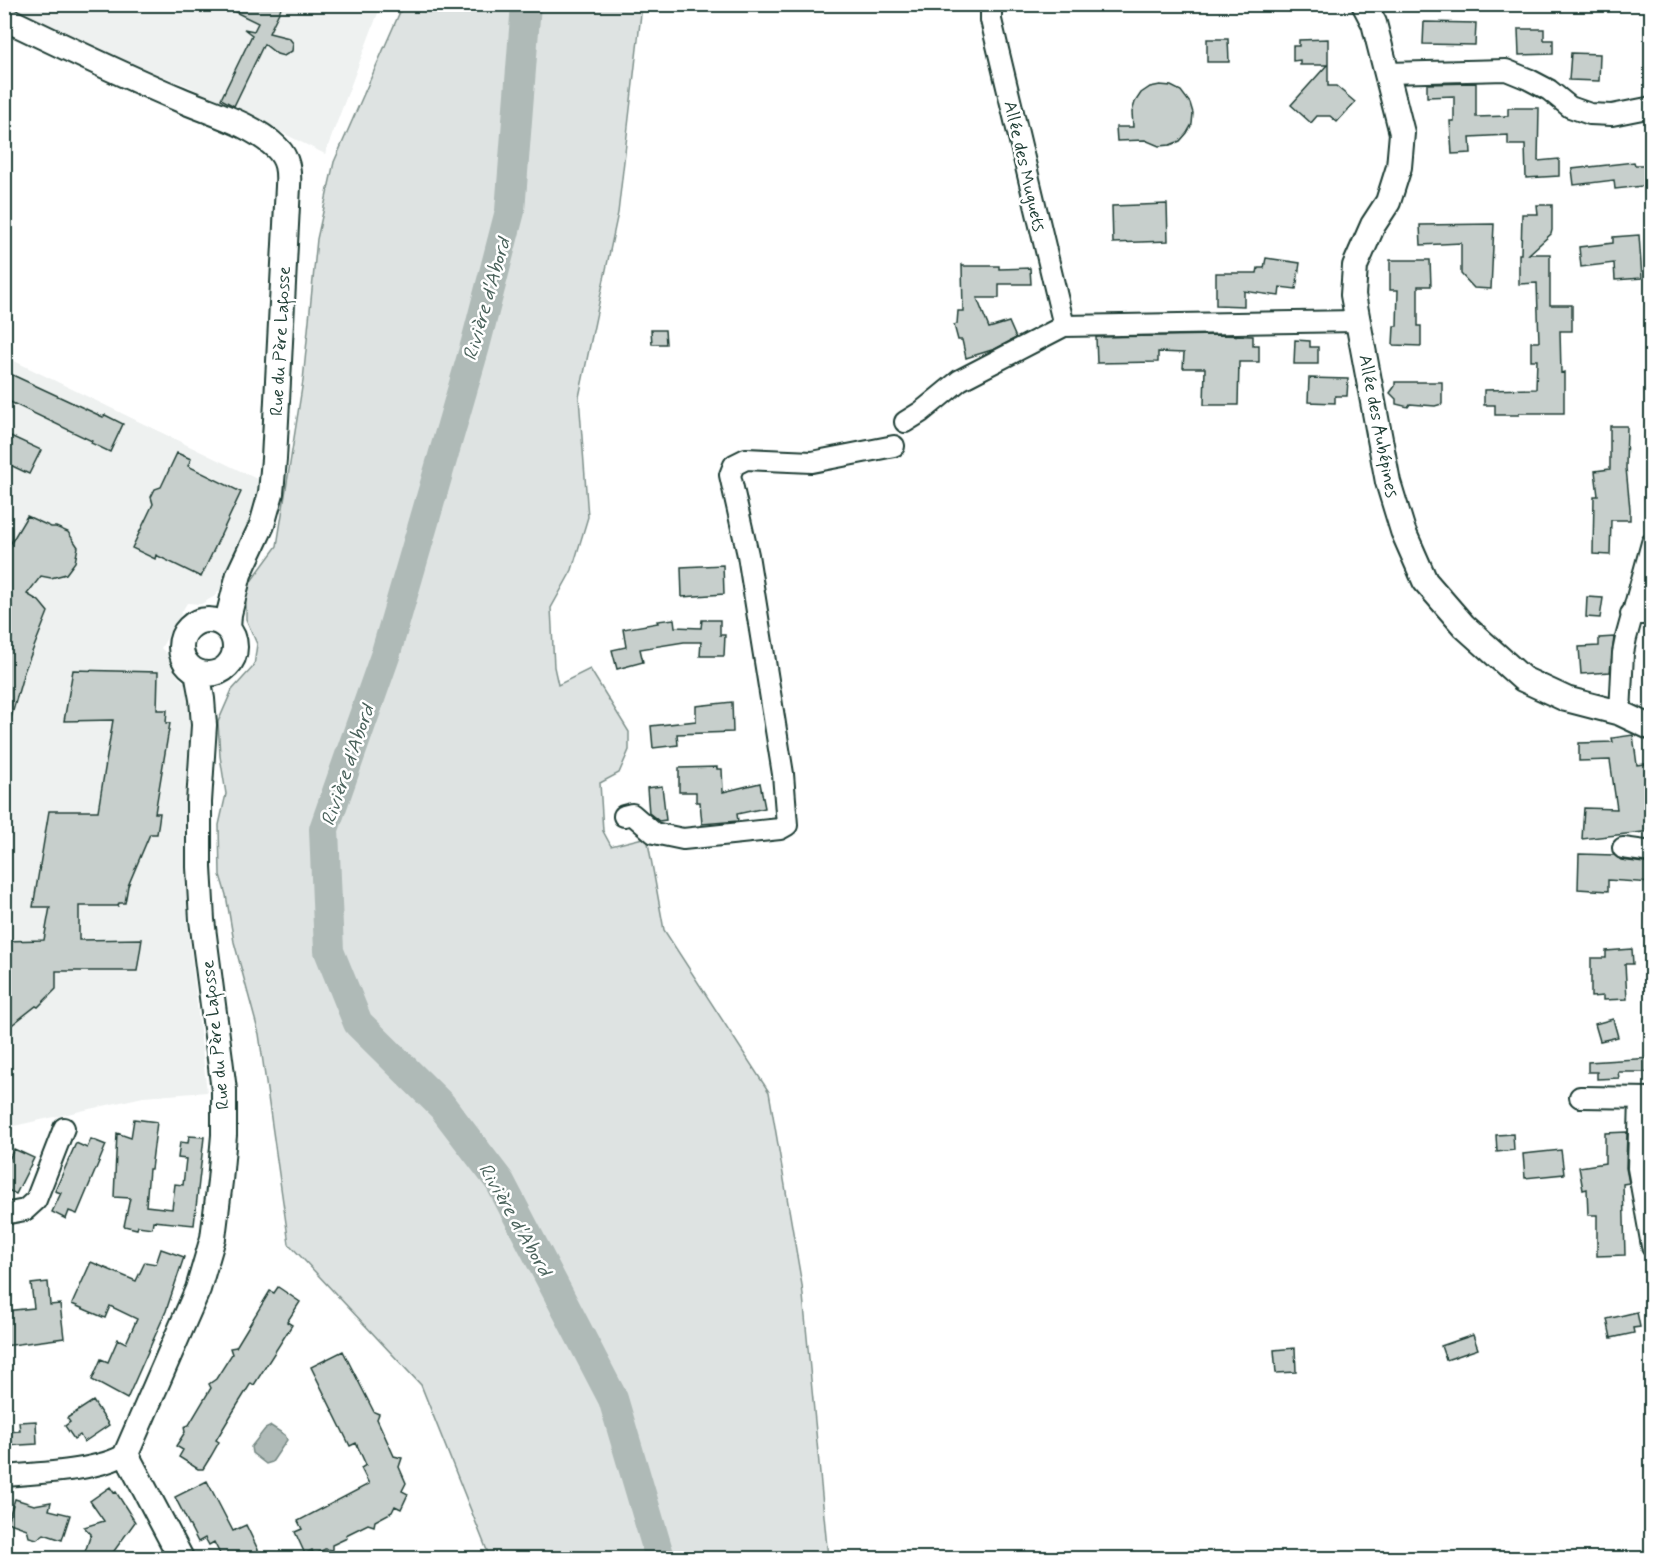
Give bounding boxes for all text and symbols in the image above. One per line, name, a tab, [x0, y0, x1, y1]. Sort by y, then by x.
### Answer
street label: Allée des Muguets	[997, 98, 1051, 234]
water label: Rivière d'Abord	[457, 233, 518, 364]
street label: Rue du Père Lafosse	[265, 265, 299, 417]
street label: Allée des Aubépines	[1352, 353, 1404, 500]
water label: Rivière d'Abord	[315, 700, 382, 830]
street label: Rue du Père Lafosse	[196, 959, 238, 1111]
water label: Rivière d'Abord	[471, 1158, 559, 1283]

